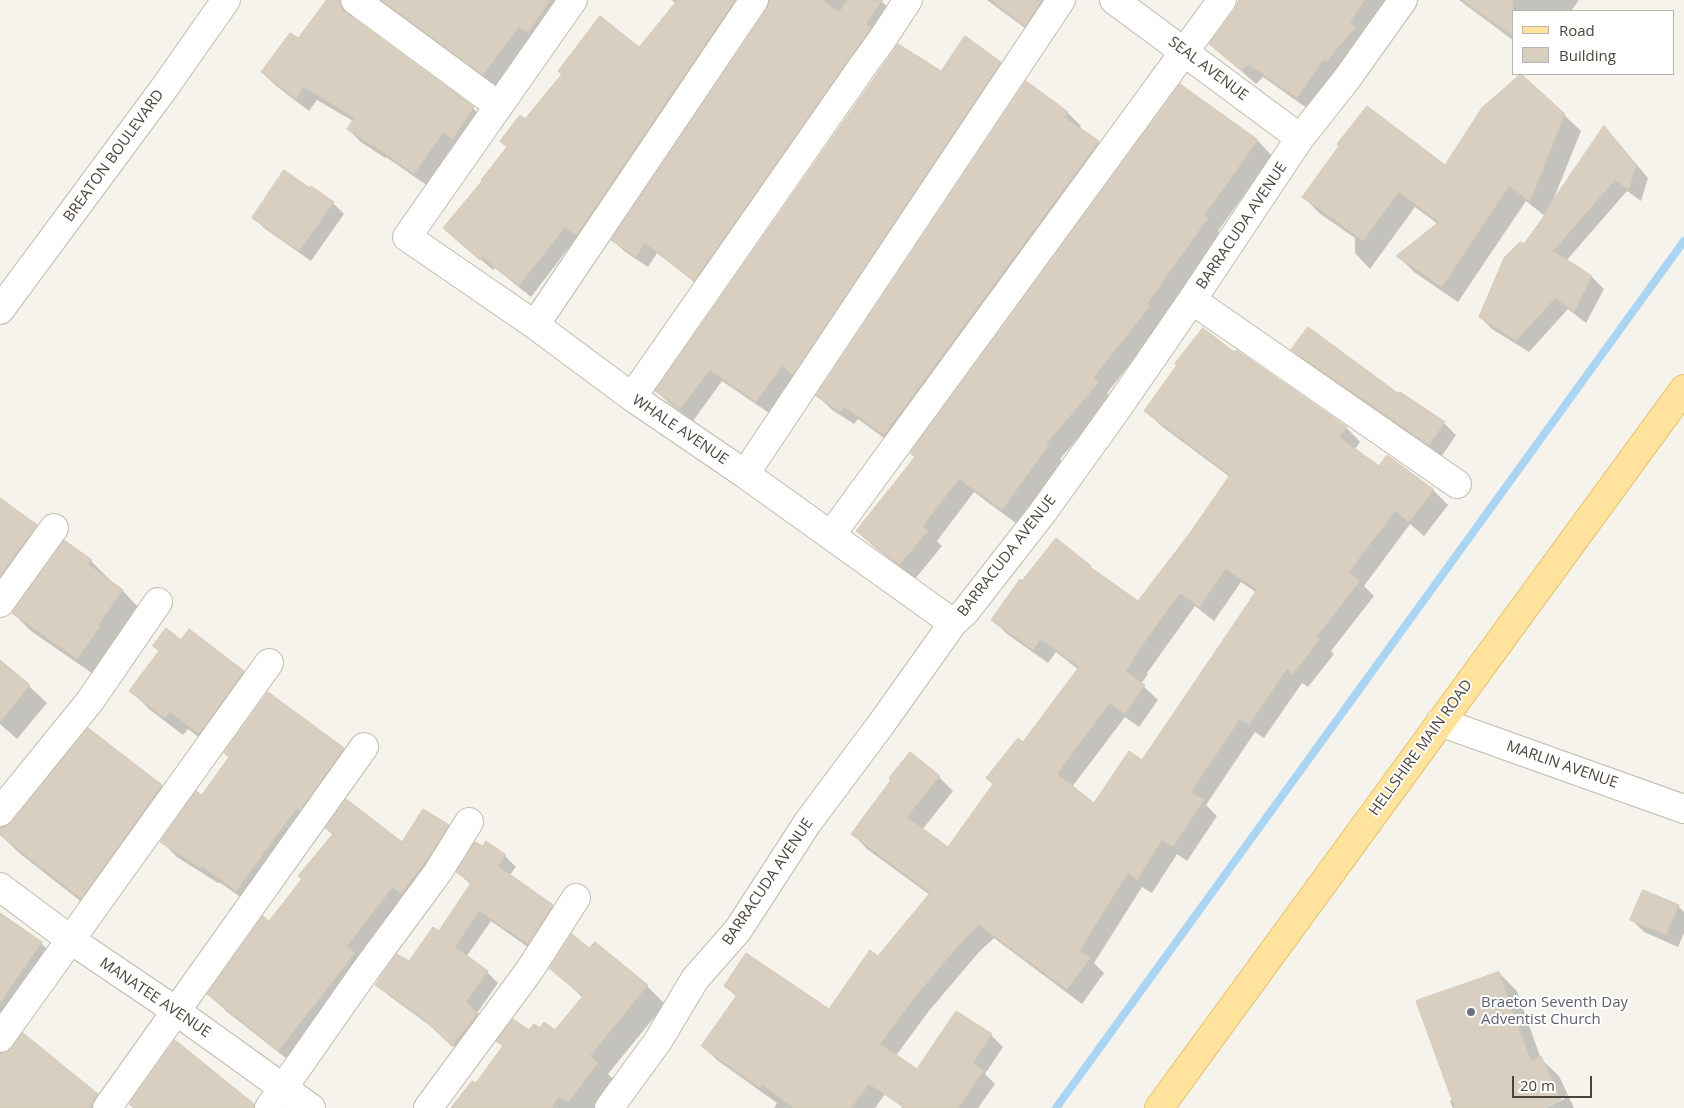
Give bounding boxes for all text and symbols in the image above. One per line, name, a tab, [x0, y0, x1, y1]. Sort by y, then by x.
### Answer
legend	[1512, 10, 1674, 75]
text: Road	[1559, 20, 1595, 40]
street label: SEAL AVENUE	[1165, 33, 1251, 105]
text: Building	[1559, 45, 1616, 65]
street label: BREATON BOULEVARD	[60, 86, 168, 226]
street label: BARRACUDA AVENUE	[1193, 159, 1291, 293]
street label: WHALE AVENUE	[629, 391, 731, 469]
street label: BARRACUDA AVENUE	[954, 492, 1060, 620]
street label: HELLSHIRE MAIN ROAD	[1366, 677, 1476, 819]
street label: MARLIN AVENUE	[1504, 737, 1620, 793]
street label: BARRACUDA AVENUE	[719, 815, 817, 949]
street label: MANATEE AVENUE	[96, 954, 214, 1042]
place label: Braeton Seventh Day Adventist Church	[1481, 994, 1628, 1029]
marker: Braeton Seventh Day Adventist Church	[1465, 1006, 1477, 1018]
scale bar	[1514, 1066, 1594, 1098]
text: 20 m	[1520, 1075, 1555, 1095]

